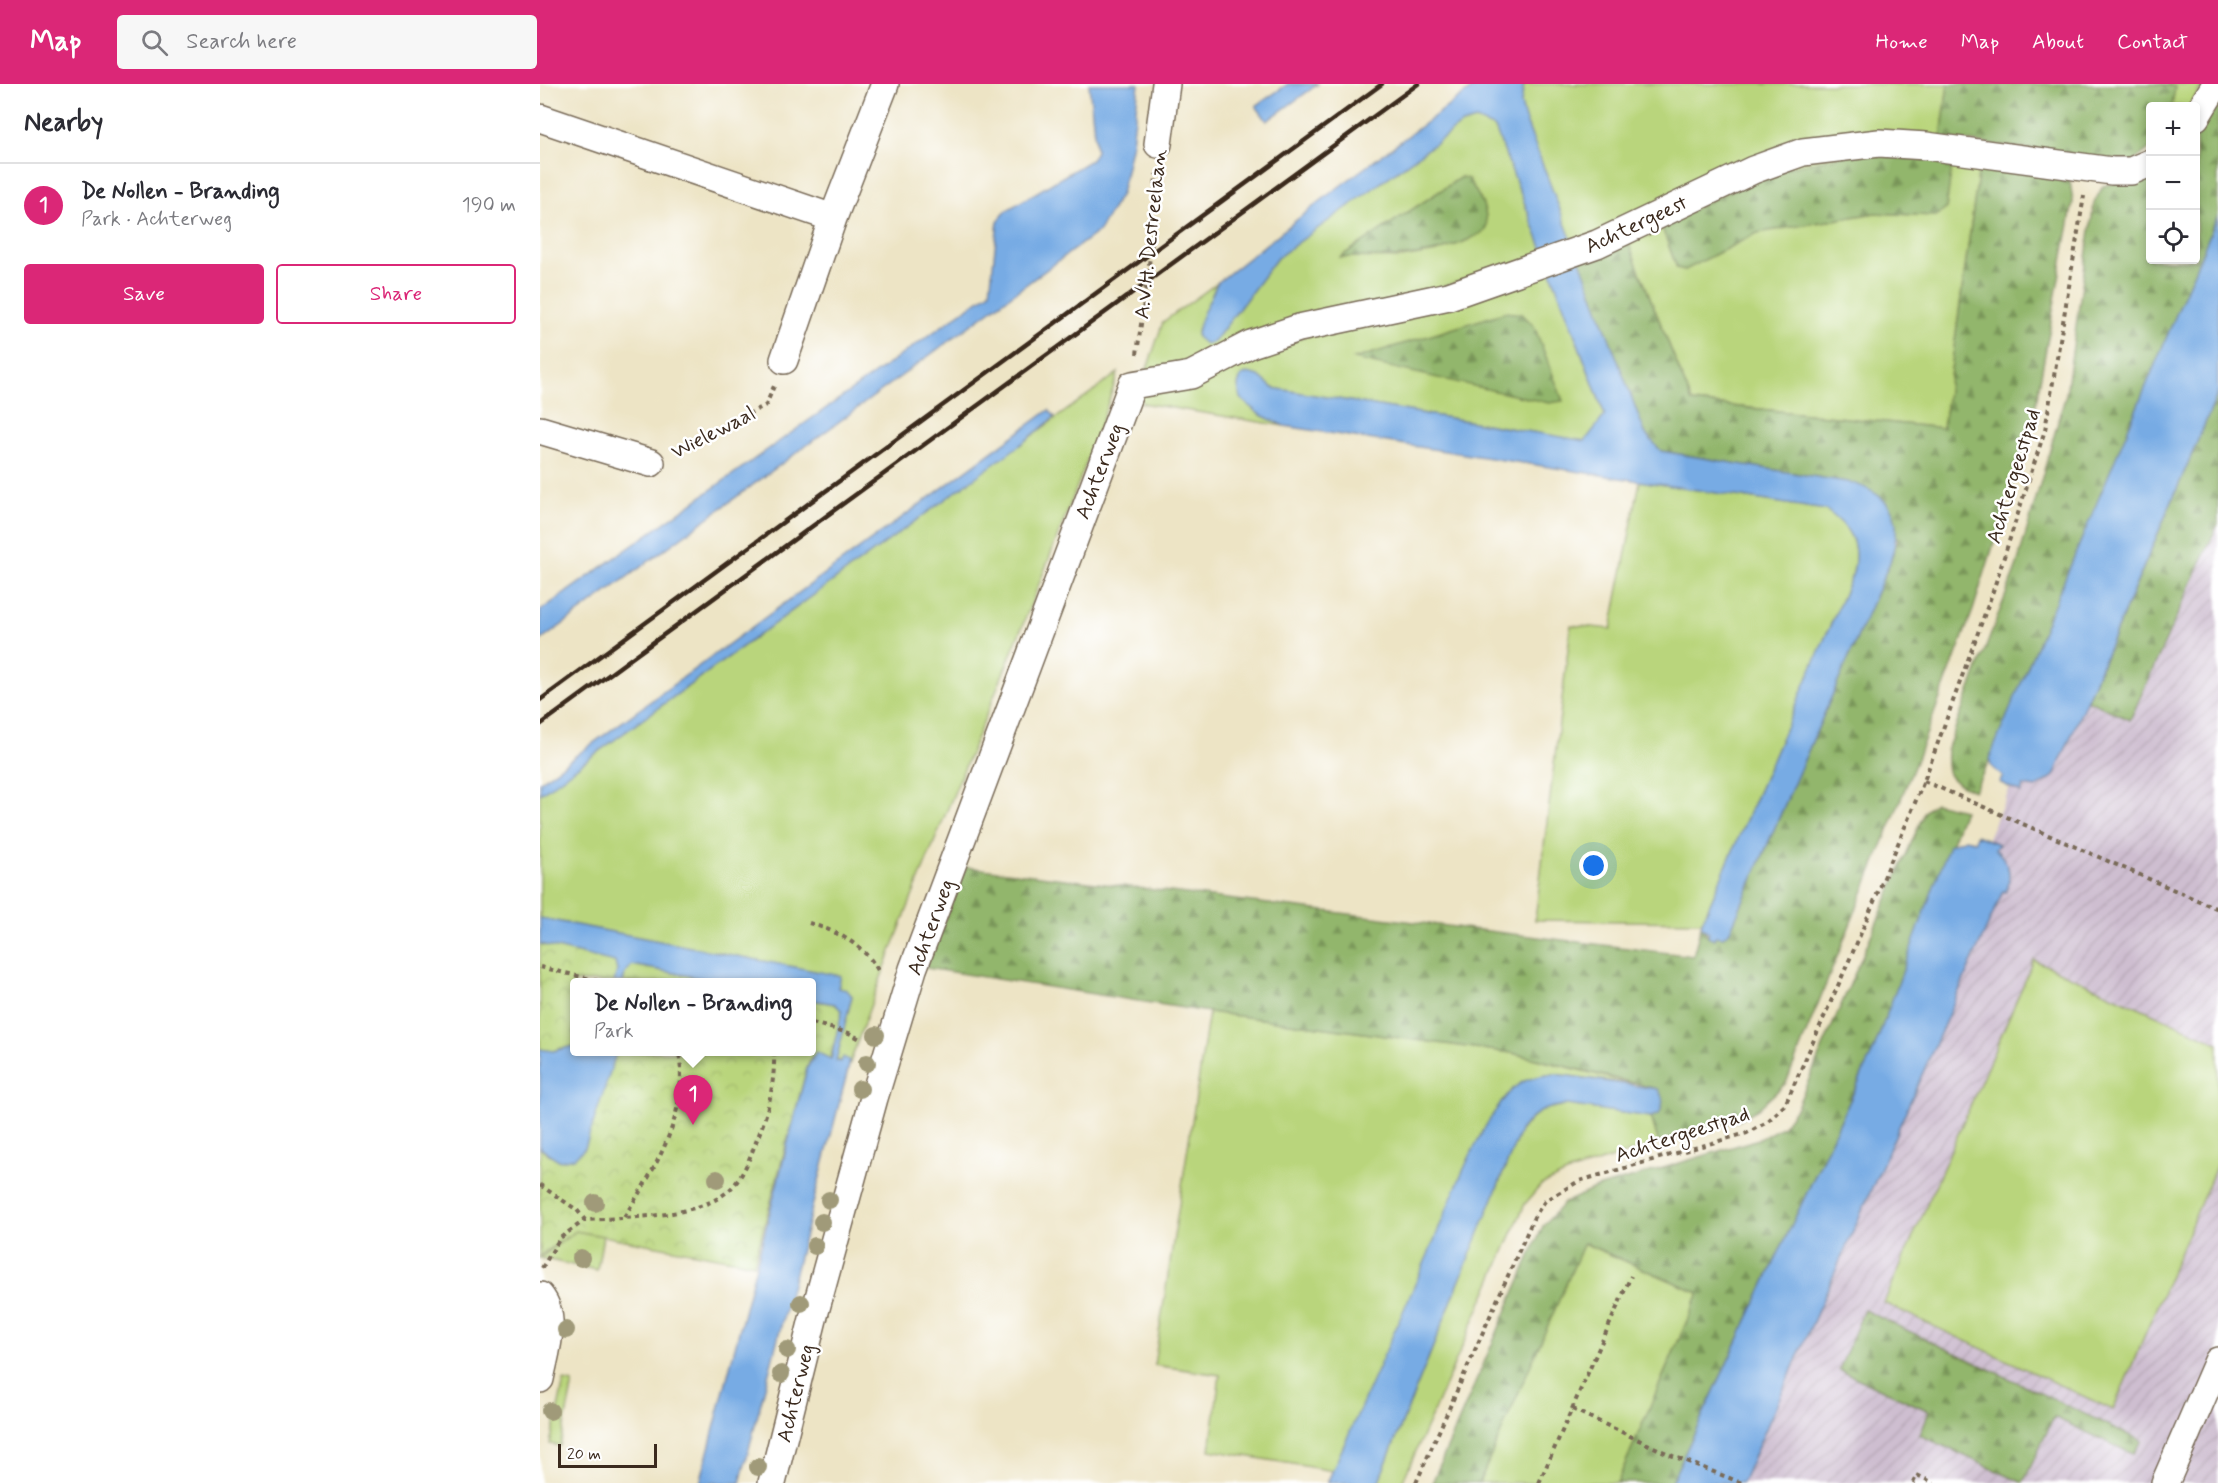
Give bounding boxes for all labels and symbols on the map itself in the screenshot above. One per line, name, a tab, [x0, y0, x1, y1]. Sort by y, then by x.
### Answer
street label: A.V.H. Destreelaan	[1128, 147, 1174, 321]
street label: Achtergeest	[1581, 189, 1693, 262]
street label: Wielewaal	[666, 400, 760, 466]
street label: Achtergeestpad	[1980, 406, 2049, 547]
street label: Achterweg	[1069, 419, 1131, 523]
your location	[1579, 851, 1608, 880]
street label: Achterweg	[901, 875, 961, 979]
pin: 1	[674, 1076, 712, 1125]
street label: Achtergeestpad	[1612, 1100, 1753, 1171]
street label: Achterweg	[770, 1341, 822, 1445]
scale bar	[558, 1441, 657, 1468]

